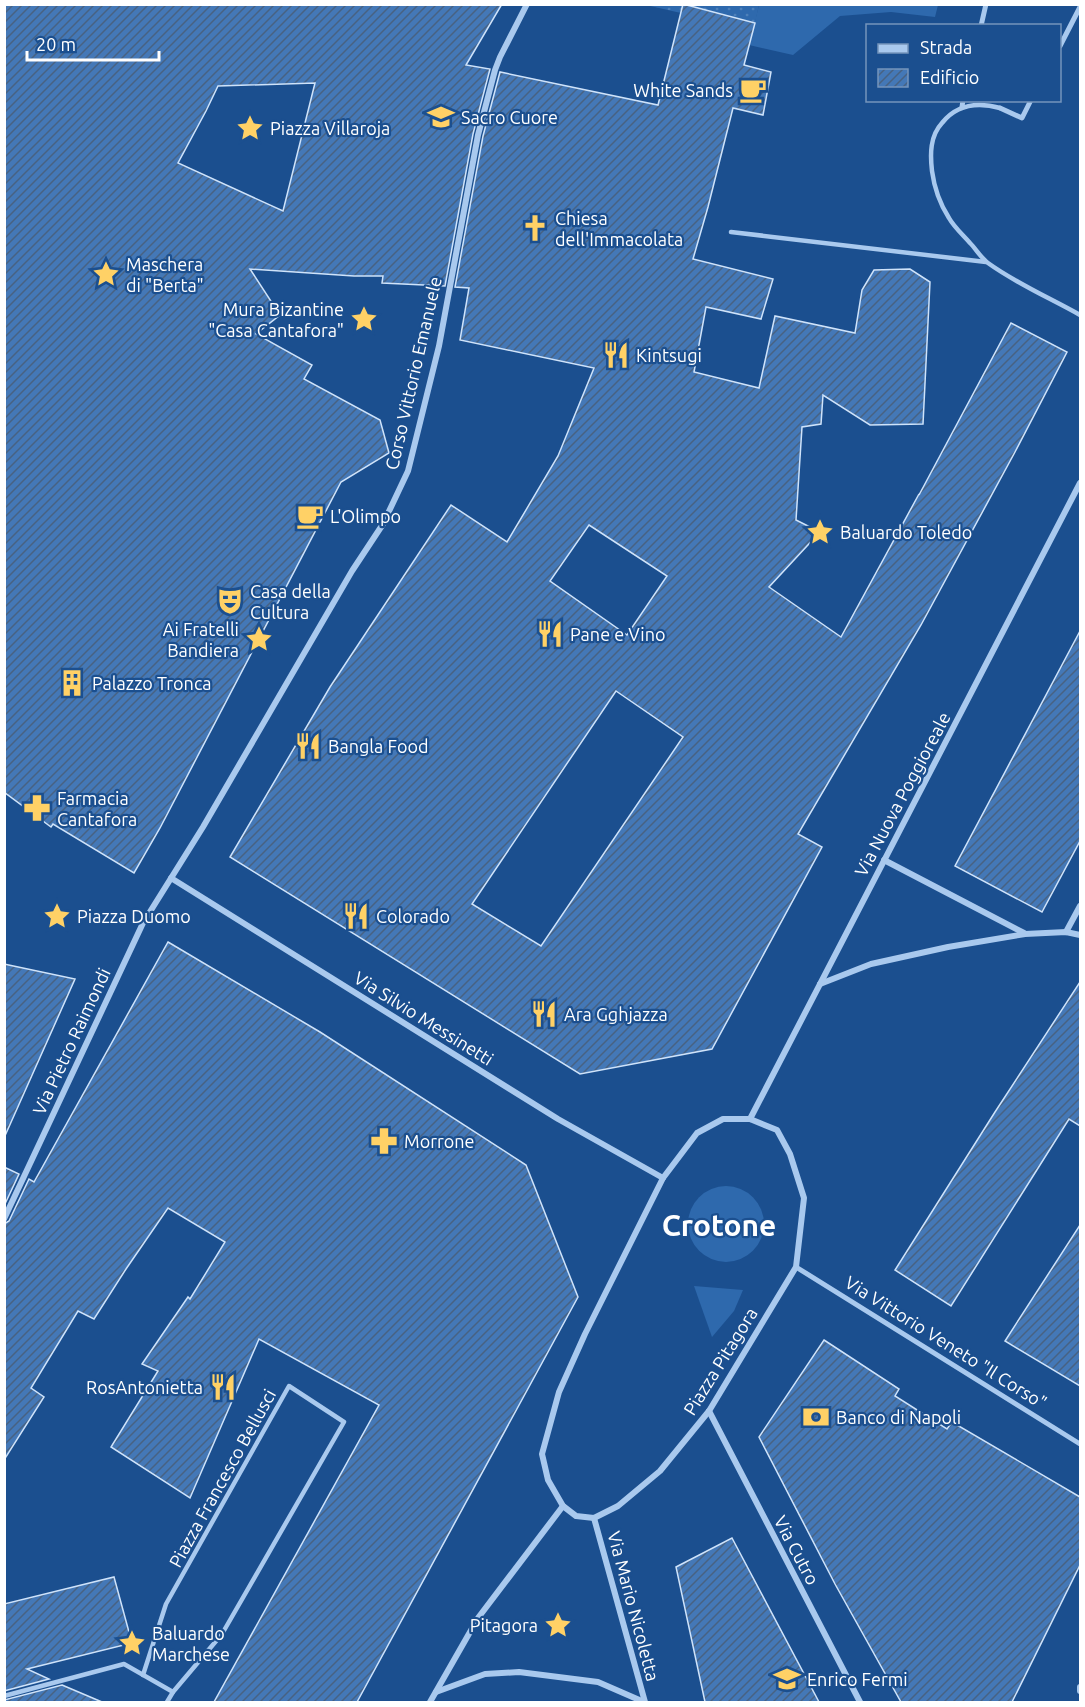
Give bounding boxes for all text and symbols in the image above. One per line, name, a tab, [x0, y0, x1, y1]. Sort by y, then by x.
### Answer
scale bar	[27, 24, 159, 62]
legend	[866, 24, 1061, 102]
text: 20 m	[36, 34, 76, 54]
text: Strada	[920, 37, 972, 57]
text: Edificio	[920, 67, 979, 87]
cafe icon: White Sands	[738, 75, 768, 105]
place label: White Sands	[633, 80, 733, 100]
school or university icon: Sacro Cuore	[426, 102, 456, 132]
place label: Sacro Cuore	[461, 107, 558, 127]
place icon: Piazza Villaroja	[235, 113, 265, 143]
place label: Piazza Villaroja	[270, 118, 390, 138]
place label: Chiesa dell'Immacolata	[555, 208, 683, 249]
church icon: Chiesa dell'Immacolata	[520, 213, 550, 243]
place label: Maschera di "Berta"	[126, 254, 204, 295]
place icon: Maschera di "Berta"	[91, 259, 121, 289]
street label: Corso Vittorio Emanuele	[381, 274, 445, 472]
place label: Mura Bizantine "Casa Cantafora"	[208, 299, 344, 340]
place icon: Mura Bizantine "Casa Cantafora"	[349, 304, 379, 334]
restaurant icon: Kintsugi	[601, 340, 631, 370]
place label: Kintsugi	[636, 345, 702, 365]
cafe icon: L'Olimpo	[295, 501, 325, 531]
place label: L'Olimpo	[330, 506, 401, 526]
place icon: Baluardo Toledo	[805, 517, 835, 547]
place label: Baluardo Toledo	[840, 522, 972, 542]
place label: Casa della Cultura	[250, 581, 331, 622]
theatre icon: Casa della Cultura	[215, 586, 245, 616]
place label: Ai Fratelli Bandiera	[163, 619, 239, 660]
restaurant icon: Pane e Vino	[535, 619, 565, 649]
place icon: Ai Fratelli Bandiera	[244, 624, 274, 654]
place label: Pane e Vino	[570, 624, 665, 644]
building icon: Palazzo Tronca	[57, 668, 87, 698]
place label: Palazzo Tronca	[92, 673, 211, 693]
street label: Via Nuova Poggioreale	[850, 709, 954, 879]
restaurant icon: Bangla Food	[293, 731, 323, 761]
place label: Bangla Food	[328, 736, 428, 756]
place label: Farmacia Cantafora	[57, 788, 137, 829]
pharmacy icon: Farmacia Cantafora	[22, 793, 52, 823]
place icon: Piazza Duomo	[42, 901, 72, 931]
restaurant icon: Colorado	[341, 901, 371, 931]
place label: Piazza Duomo	[77, 906, 191, 926]
place label: Colorado	[376, 906, 450, 926]
street label: Via Pietro Raimondi	[28, 965, 114, 1117]
street label: Via Silvio Messinetti	[351, 967, 497, 1069]
restaurant icon: Ara Gghjazza	[529, 999, 559, 1029]
place label: Ara Gghjazza	[564, 1004, 668, 1024]
pharmacy icon: Morrone	[369, 1126, 399, 1156]
place label: Morrone	[404, 1131, 475, 1151]
district label: Crotone	[662, 1208, 776, 1242]
street label: Via Vittorio Veneto "Il Corso"	[842, 1272, 1050, 1412]
street label: Piazza Pitagora	[679, 1304, 761, 1418]
restaurant icon: RosAntonietta	[208, 1372, 238, 1402]
place label: RosAntonietta	[86, 1377, 203, 1397]
street label: Piazza Francesco Bellusci	[165, 1385, 279, 1571]
bank icon: Banco di Napoli	[801, 1402, 831, 1432]
place label: Banco di Napoli	[836, 1407, 961, 1427]
street label: Via Cutro	[770, 1512, 824, 1588]
street label: Via Mario Nicoletta	[604, 1529, 664, 1683]
place icon: Pitagora	[543, 1610, 573, 1640]
place label: Pitagora	[470, 1615, 538, 1635]
place label: Baluardo Marchese	[152, 1623, 230, 1664]
place icon: Baluardo Marchese	[117, 1628, 147, 1658]
school or university icon: Enrico Fermi	[772, 1664, 802, 1694]
place label: Enrico Fermi	[807, 1669, 908, 1689]

